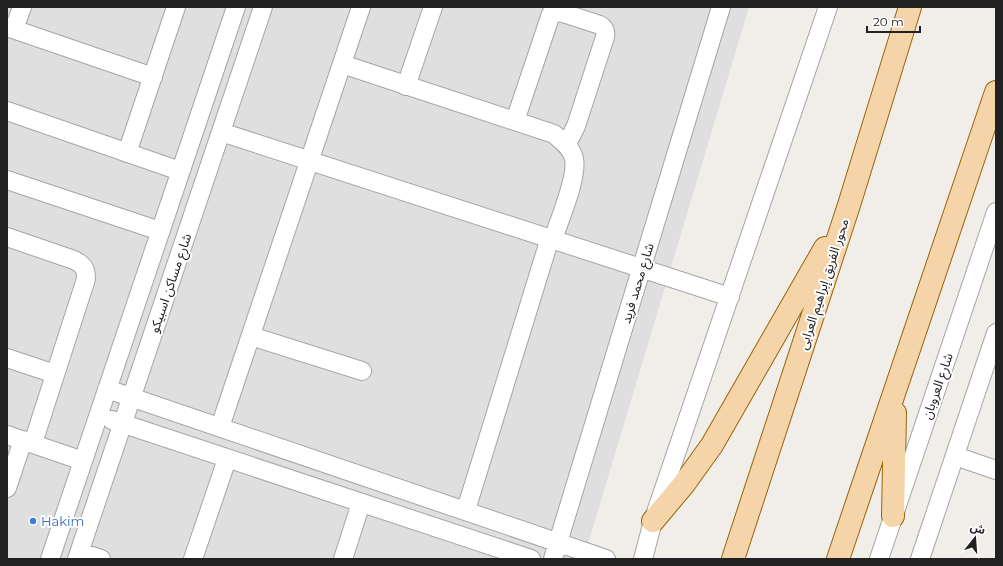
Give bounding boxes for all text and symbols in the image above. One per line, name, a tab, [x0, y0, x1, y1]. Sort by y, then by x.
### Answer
scale bar	[867, 8, 920, 34]
text: 20 m	[873, 14, 904, 29]
street label: محور الفريق إبراهيم العرابى	[794, 216, 855, 352]
street label: شارع مساكن اسبيكو	[146, 231, 197, 336]
street label: شارع محمد فريد	[617, 241, 660, 326]
street label: شارع العروبان	[918, 351, 959, 422]
place label: Hakim	[41, 513, 84, 529]
marker: Hakim	[28, 516, 38, 526]
north arrow	[955, 518, 995, 558]
text: ش	[969, 520, 987, 537]

